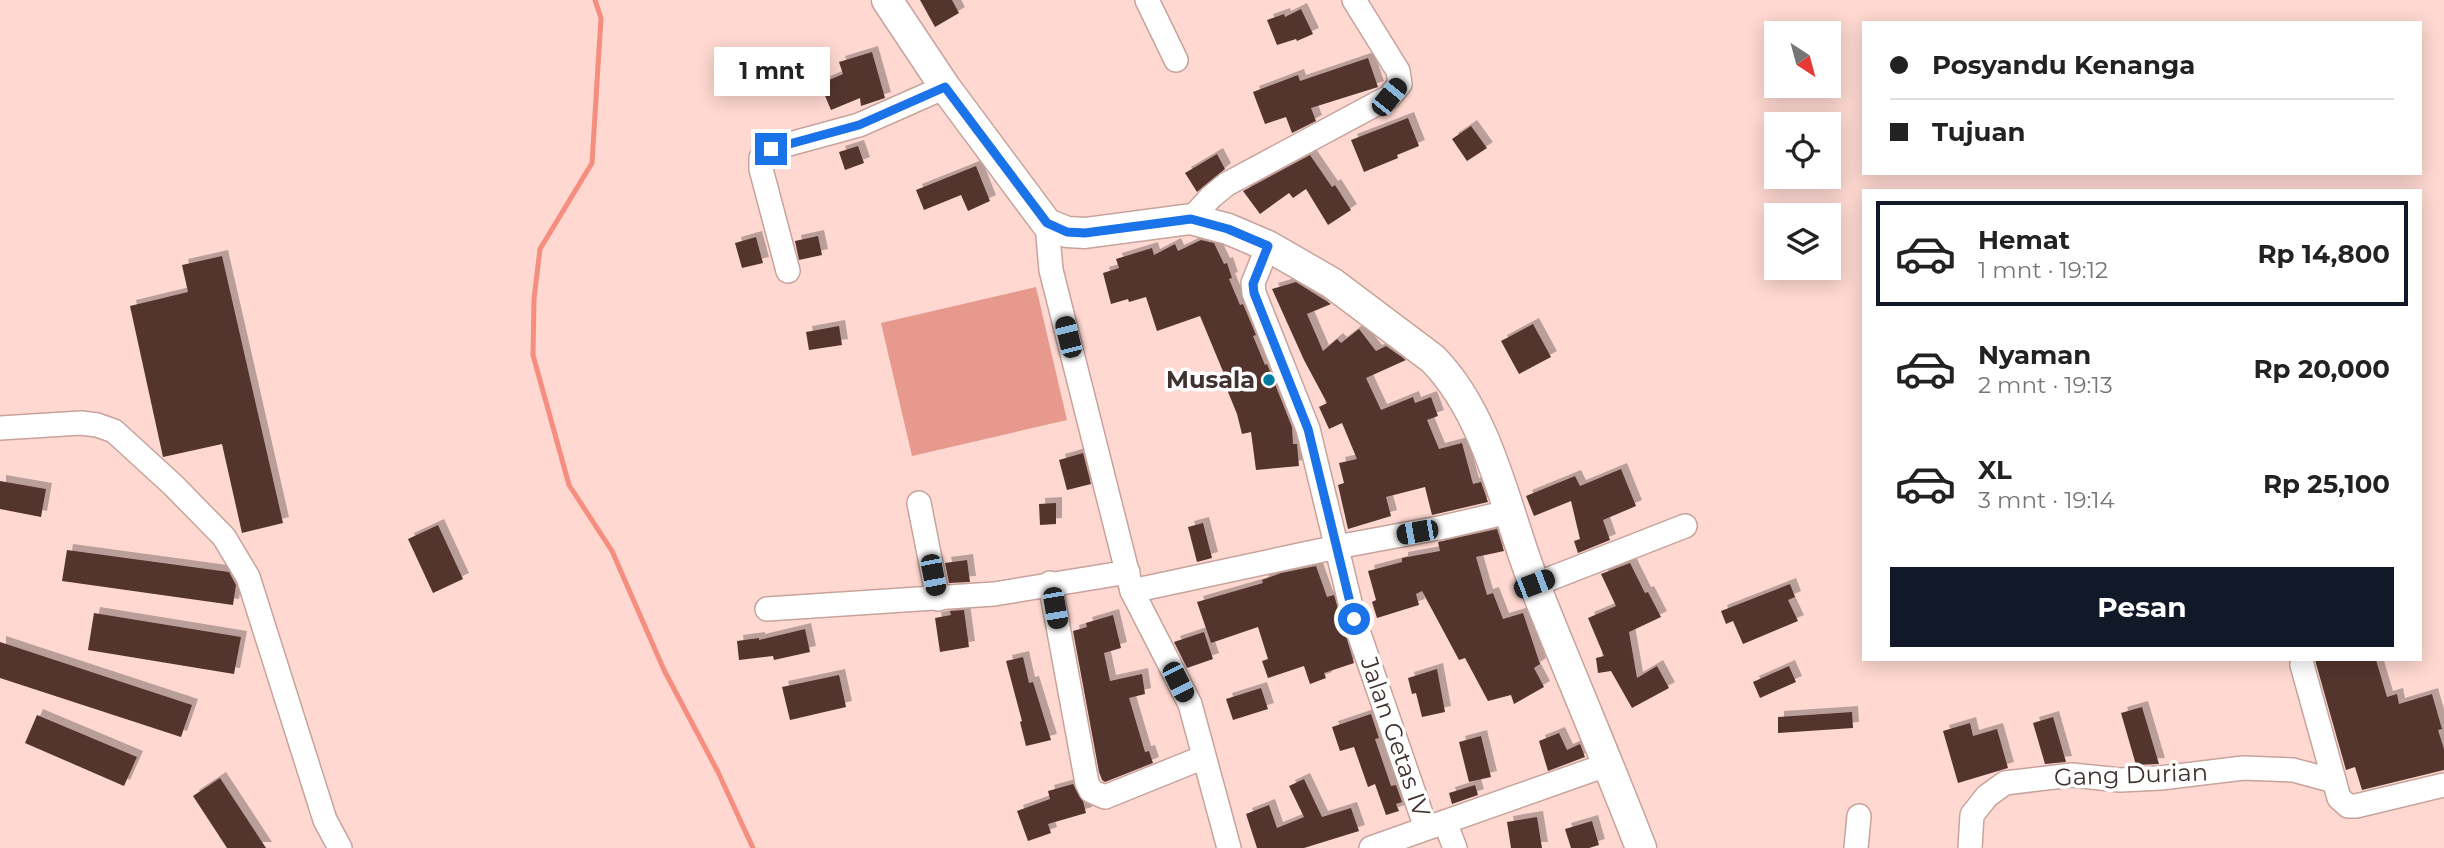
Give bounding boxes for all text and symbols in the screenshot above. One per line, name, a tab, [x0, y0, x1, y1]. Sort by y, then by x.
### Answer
north arrow	[1764, 21, 1841, 98]
map controls	[1764, 21, 1841, 280]
callout: 1 mnt	[713, 47, 829, 96]
text: Posyandu Kenanga	[1932, 49, 2195, 81]
text: 1 mnt	[739, 57, 805, 85]
car	[1368, 74, 1411, 120]
button: locate	[1764, 112, 1841, 189]
text: Tujuan	[1932, 116, 2025, 148]
route end	[755, 133, 787, 165]
button: layers	[1764, 203, 1841, 280]
icon: car	[1894, 222, 1957, 285]
text: Hemat	[1978, 224, 2070, 256]
text: Rp 14,800	[2257, 238, 2390, 270]
text: 1 mnt · 19:12	[1978, 256, 2108, 284]
car	[1053, 314, 1084, 360]
icon: car	[1894, 337, 1957, 400]
text: Nyaman	[1978, 339, 2091, 371]
text: Rp 20,000	[2254, 353, 2390, 385]
place label: Musala	[1166, 365, 1255, 394]
text: 2 mnt · 19:13	[1978, 371, 2113, 399]
marker: Musala	[1261, 372, 1277, 388]
icon: car	[1894, 452, 1957, 515]
text: XL	[1978, 454, 2012, 486]
text: Rp 25,100	[2263, 468, 2390, 500]
text: 3 mnt · 19:14	[1978, 486, 2115, 514]
car	[1395, 518, 1440, 546]
car	[919, 552, 948, 598]
car	[1511, 567, 1558, 601]
button: Pesan	[1890, 567, 2394, 647]
car	[1042, 585, 1069, 631]
route start	[1338, 603, 1370, 635]
street label: Jalan Getas IV	[1354, 652, 1437, 821]
car	[1160, 659, 1197, 705]
street label: Gang Durian	[2054, 757, 2208, 792]

